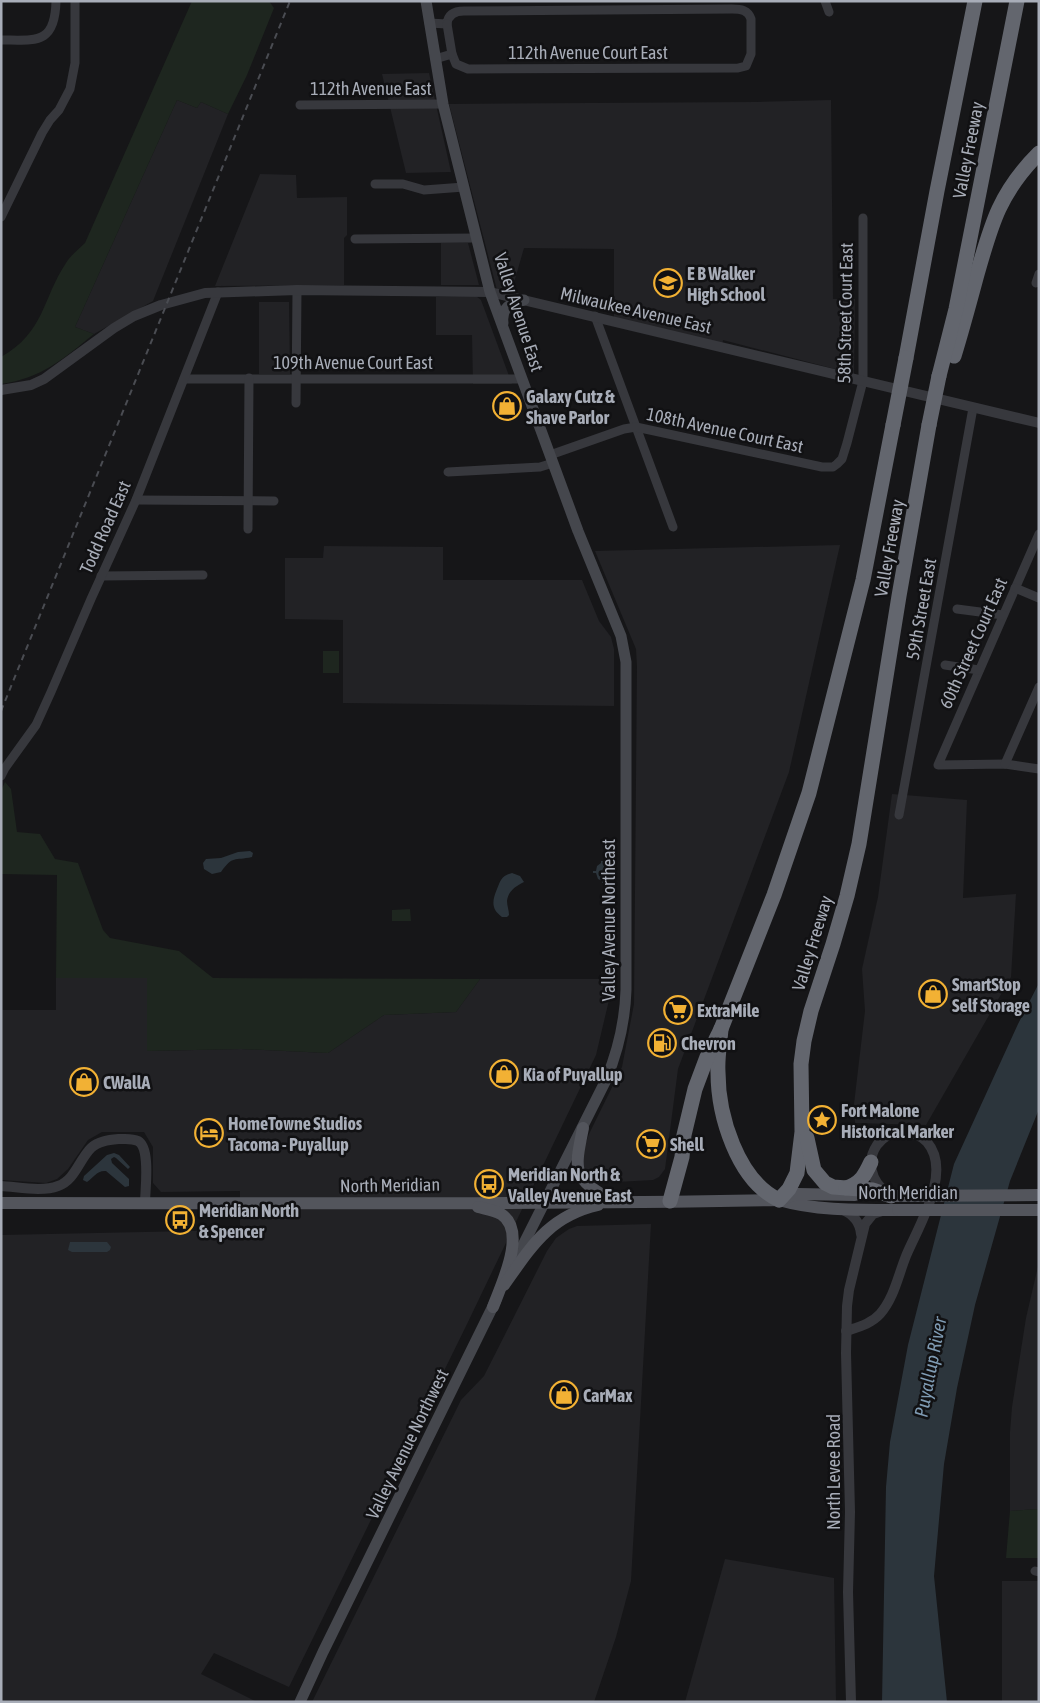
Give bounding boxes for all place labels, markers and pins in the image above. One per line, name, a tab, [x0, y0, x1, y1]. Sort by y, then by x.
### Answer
place label: E B Walker High School	[687, 263, 765, 305]
school or university icon: E B Walker High School	[653, 268, 683, 298]
place label: Galaxy Cutz & Shave Parlor	[526, 386, 615, 428]
shop icon: Galaxy Cutz & Shave Parlor	[492, 391, 522, 421]
place label: SmartStop Self Storage	[952, 974, 1030, 1016]
shop icon: SmartStop Self Storage	[918, 979, 948, 1009]
supermarket icon: ExtraMile	[663, 995, 693, 1025]
place label: ExtraMile	[697, 1000, 759, 1021]
fuel station icon: Chevron	[647, 1028, 677, 1058]
place label: Chevron	[681, 1033, 736, 1054]
shop icon: Kia of Puyallup	[489, 1059, 519, 1089]
place label: Kia of Puyallup	[523, 1064, 623, 1085]
shop icon: CWallA	[69, 1067, 99, 1097]
place label: CWallA	[103, 1072, 151, 1093]
place label: Fort Malone Historical Marker	[841, 1100, 955, 1142]
place icon: Fort Malone Historical Marker	[807, 1105, 837, 1135]
place label: HomeTowne Studios Tacoma - Puyallup	[228, 1113, 363, 1155]
hotel icon: HomeTowne Studios Tacoma - Puyallup	[194, 1118, 224, 1148]
supermarket icon: Shell	[636, 1129, 666, 1159]
place label: Shell	[670, 1134, 704, 1155]
place label: Meridian North & Valley Avenue East	[507, 1164, 633, 1206]
bus stop icon: Meridian North & Valley Avenue East	[474, 1169, 504, 1199]
place label: Meridian North & Spencer	[199, 1200, 299, 1242]
bus stop icon: Meridian North & Spencer	[165, 1205, 195, 1235]
shop icon: CarMax	[549, 1380, 579, 1410]
place label: CarMax	[583, 1385, 633, 1406]

